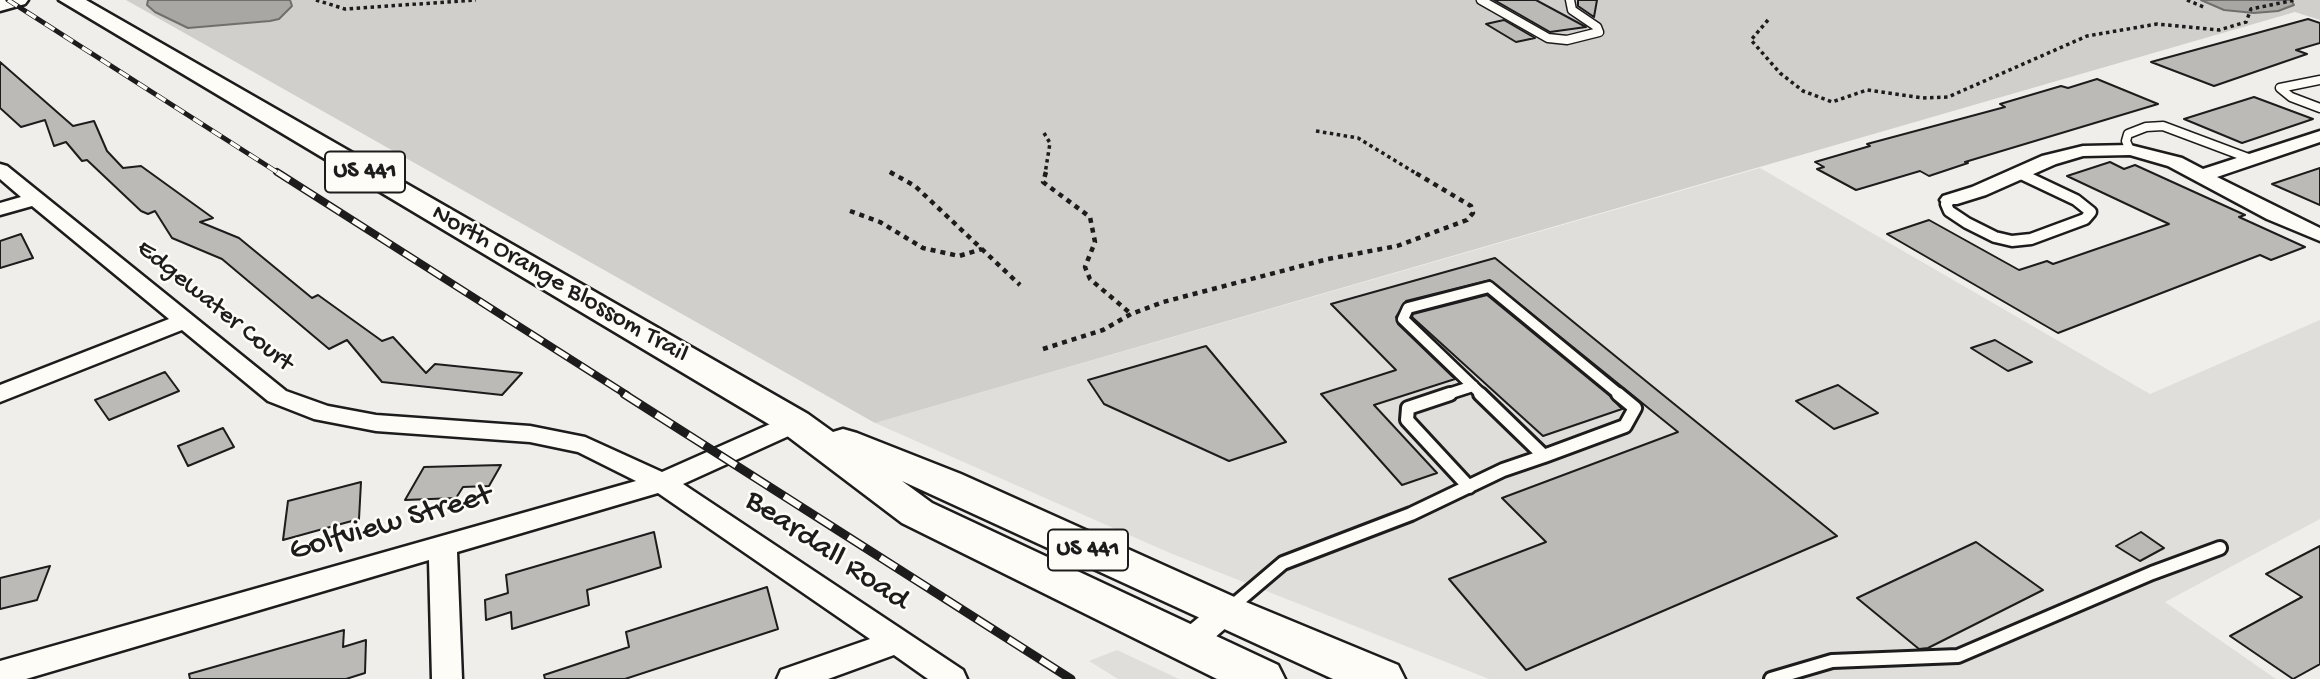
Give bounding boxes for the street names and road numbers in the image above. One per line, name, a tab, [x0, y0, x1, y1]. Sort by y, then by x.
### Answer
road number: US 441	[325, 152, 405, 192]
street label: North Orange Blossom Trail	[425, 199, 693, 371]
street label: Edgewater Court	[129, 234, 299, 380]
street label: Golfview Street	[285, 478, 497, 572]
street label: Beardall Road	[736, 483, 916, 621]
road number: US 441	[1048, 530, 1128, 570]

